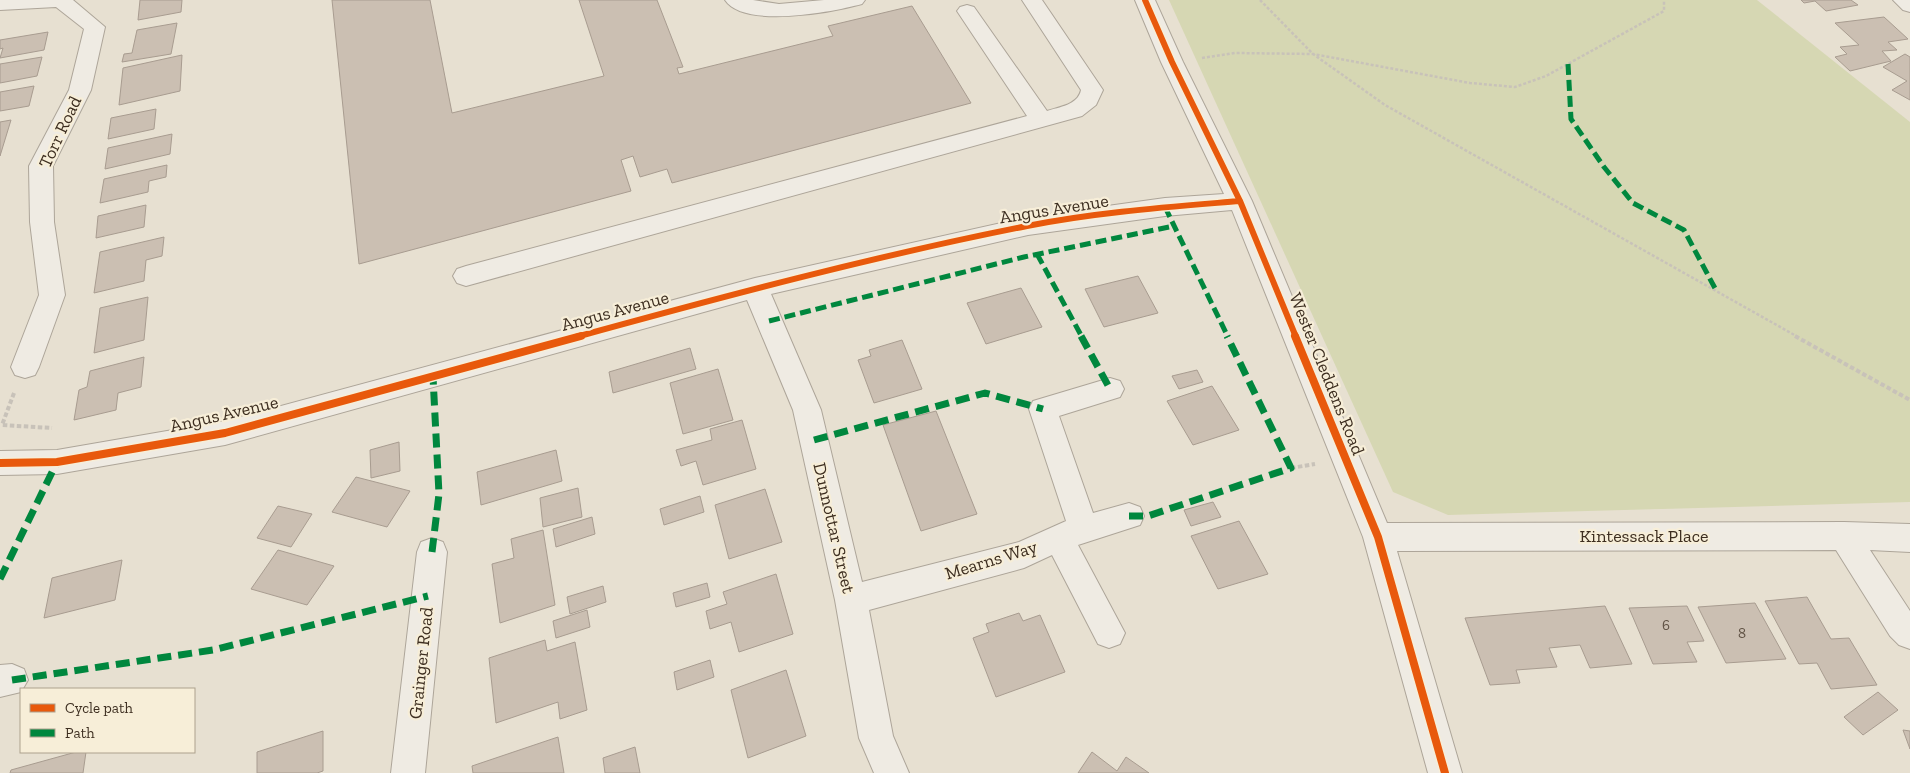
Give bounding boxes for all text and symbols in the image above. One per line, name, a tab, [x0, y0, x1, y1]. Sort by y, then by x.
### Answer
street label: Torr Road	[34, 92, 86, 171]
street label: Angus Avenue	[998, 189, 1110, 229]
street label: Angus Avenue	[559, 286, 671, 336]
street label: Wester Cleddens Road	[1284, 290, 1370, 458]
street label: Angus Avenue	[168, 391, 280, 437]
street label: Dunnottar Street	[808, 460, 860, 596]
street label: Kintessack Place	[1580, 525, 1708, 547]
street label: Mearns Way	[942, 535, 1041, 584]
street label: Grainger Road	[404, 606, 438, 720]
house number: 6	[1662, 616, 1670, 634]
house number: 8	[1738, 624, 1746, 642]
legend	[20, 688, 195, 753]
text: Cycle path	[65, 699, 134, 717]
text: Path	[65, 724, 95, 742]

